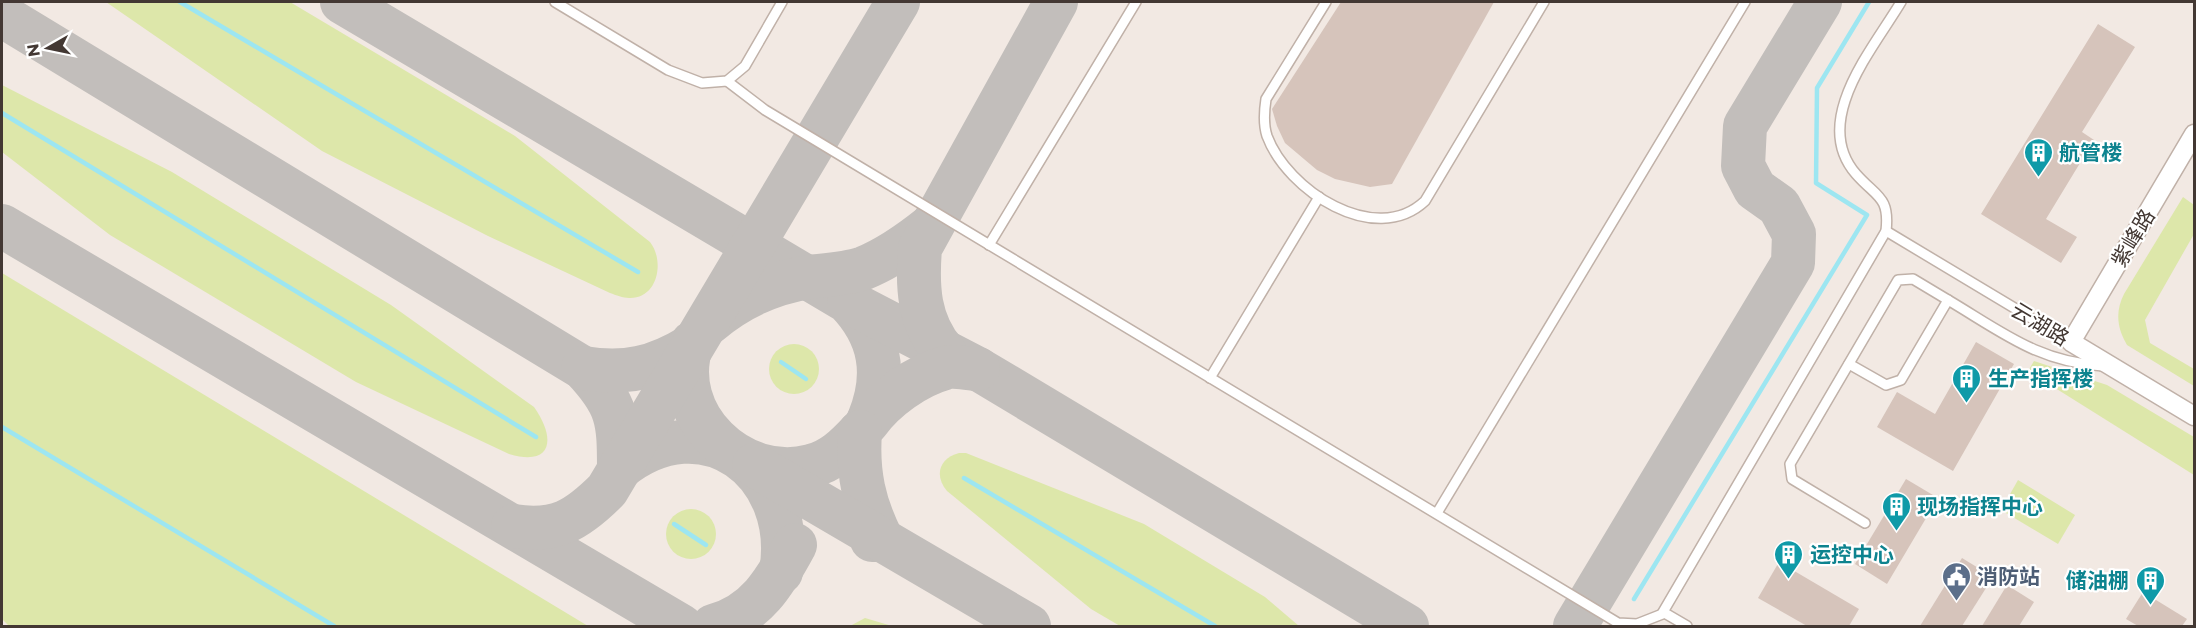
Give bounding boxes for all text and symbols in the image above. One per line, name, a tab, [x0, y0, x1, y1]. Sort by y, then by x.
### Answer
north arrow	[18, 18, 78, 78]
text: N	[23, 42, 44, 58]
building icon: 航管楼	[2022, 136, 2054, 178]
place label: 航管楼	[2059, 140, 2122, 165]
street label: 紫峰路	[2106, 205, 2160, 271]
street label: 云湖路	[2007, 297, 2073, 351]
building icon: 生产指挥楼	[1951, 362, 1983, 404]
place label: 生产指挥楼	[1988, 366, 2093, 391]
building icon: 现场指挥中心	[1880, 490, 1912, 532]
place label: 现场指挥中心	[1917, 494, 2043, 519]
building icon: 运控中心	[1773, 538, 1805, 580]
place label: 运控中心	[1810, 542, 1894, 567]
public building icon: 消防站	[1940, 560, 1972, 602]
place label: 消防站	[1977, 564, 2040, 589]
building icon: 储油棚	[2134, 564, 2166, 606]
place label: 储油棚	[2066, 568, 2129, 593]

